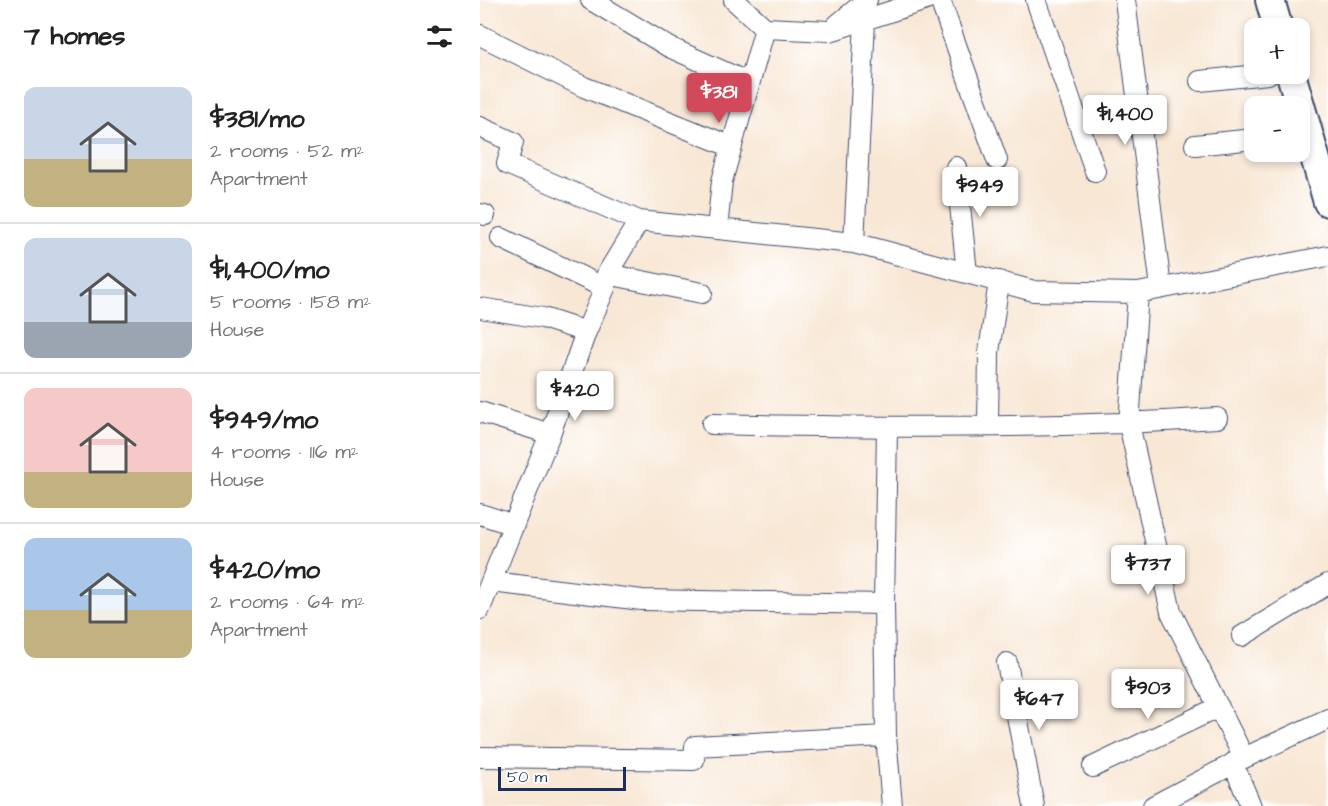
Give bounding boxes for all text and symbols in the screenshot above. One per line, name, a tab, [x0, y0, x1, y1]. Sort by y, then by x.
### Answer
text: 7 homes	[24, 18, 125, 54]
map controls	[1244, 18, 1310, 162]
button: +	[1244, 18, 1310, 84]
icon: filters	[423, 20, 456, 53]
pin: $381	[683, 73, 755, 124]
text: $381	[701, 78, 737, 106]
pin: $1,400	[1076, 95, 1174, 146]
button: −	[1244, 96, 1310, 162]
text: $1,400	[1097, 100, 1153, 128]
text: $381/mo	[210, 101, 305, 137]
icon: home	[72, 111, 144, 183]
text: 2 rooms · 52 m²	[210, 137, 364, 165]
text: Apartment	[210, 165, 308, 193]
pin: $949	[944, 167, 1016, 218]
text: $949	[956, 172, 1004, 200]
text: $1,400/mo	[210, 252, 330, 288]
icon: home	[72, 262, 144, 334]
text: 5 rooms · 158 m²	[210, 288, 371, 316]
text: House	[210, 316, 264, 344]
pin: $420	[539, 371, 611, 422]
text: $420	[551, 376, 599, 404]
text: $949/mo	[210, 402, 318, 438]
icon: home	[72, 412, 144, 484]
text: 4 rooms · 116 m²	[210, 438, 358, 466]
text: House	[210, 466, 264, 494]
pin: $737	[1112, 545, 1184, 596]
text: $737	[1125, 550, 1171, 578]
text: $420/mo	[210, 552, 320, 588]
icon: home	[72, 562, 144, 634]
text: 2 rooms · 64 m²	[210, 588, 365, 616]
text: Apartment	[210, 616, 308, 644]
pin: $903	[1112, 669, 1184, 720]
text: $903	[1125, 674, 1171, 702]
pin: $647	[1003, 680, 1075, 731]
text: $647	[1014, 685, 1064, 713]
scale bar	[498, 764, 626, 792]
text: 50 m	[507, 766, 547, 788]

